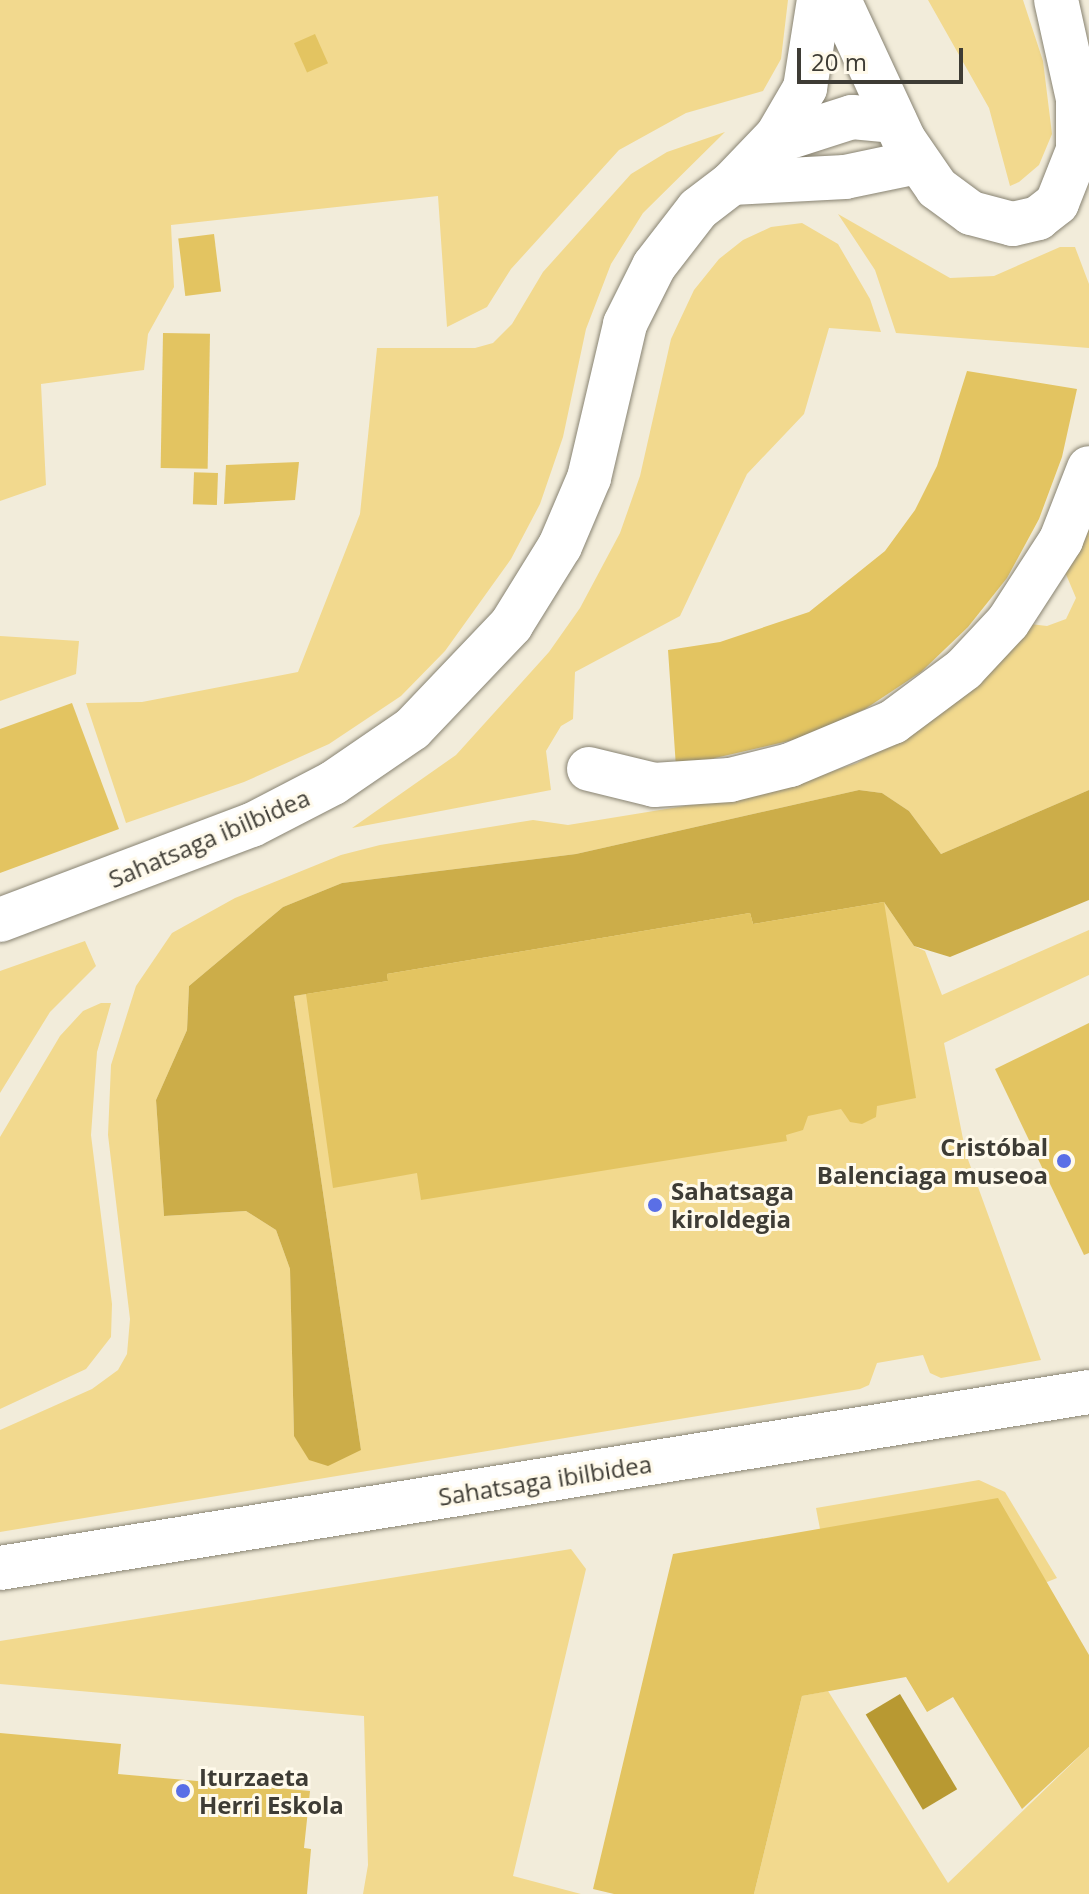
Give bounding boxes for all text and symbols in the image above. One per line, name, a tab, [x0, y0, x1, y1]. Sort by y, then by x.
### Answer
scale bar	[801, 32, 967, 82]
text: 20 m	[811, 45, 867, 78]
street label: Sahatsaga ibilbidea	[104, 783, 314, 893]
place label: Cristóbal Balenciaga museoa	[817, 1133, 1048, 1189]
marker: Cristóbal Balenciaga museoa	[1055, 1152, 1073, 1170]
place label: Sahatsaga kiroldegia	[671, 1177, 794, 1233]
marker: Sahatsaga kiroldegia	[646, 1196, 664, 1214]
street label: Sahatsaga ibilbidea	[436, 1449, 654, 1511]
place label: Iturzaeta Herri Eskola	[199, 1763, 344, 1819]
marker: Iturzaeta Herri Eskola	[174, 1782, 192, 1800]

